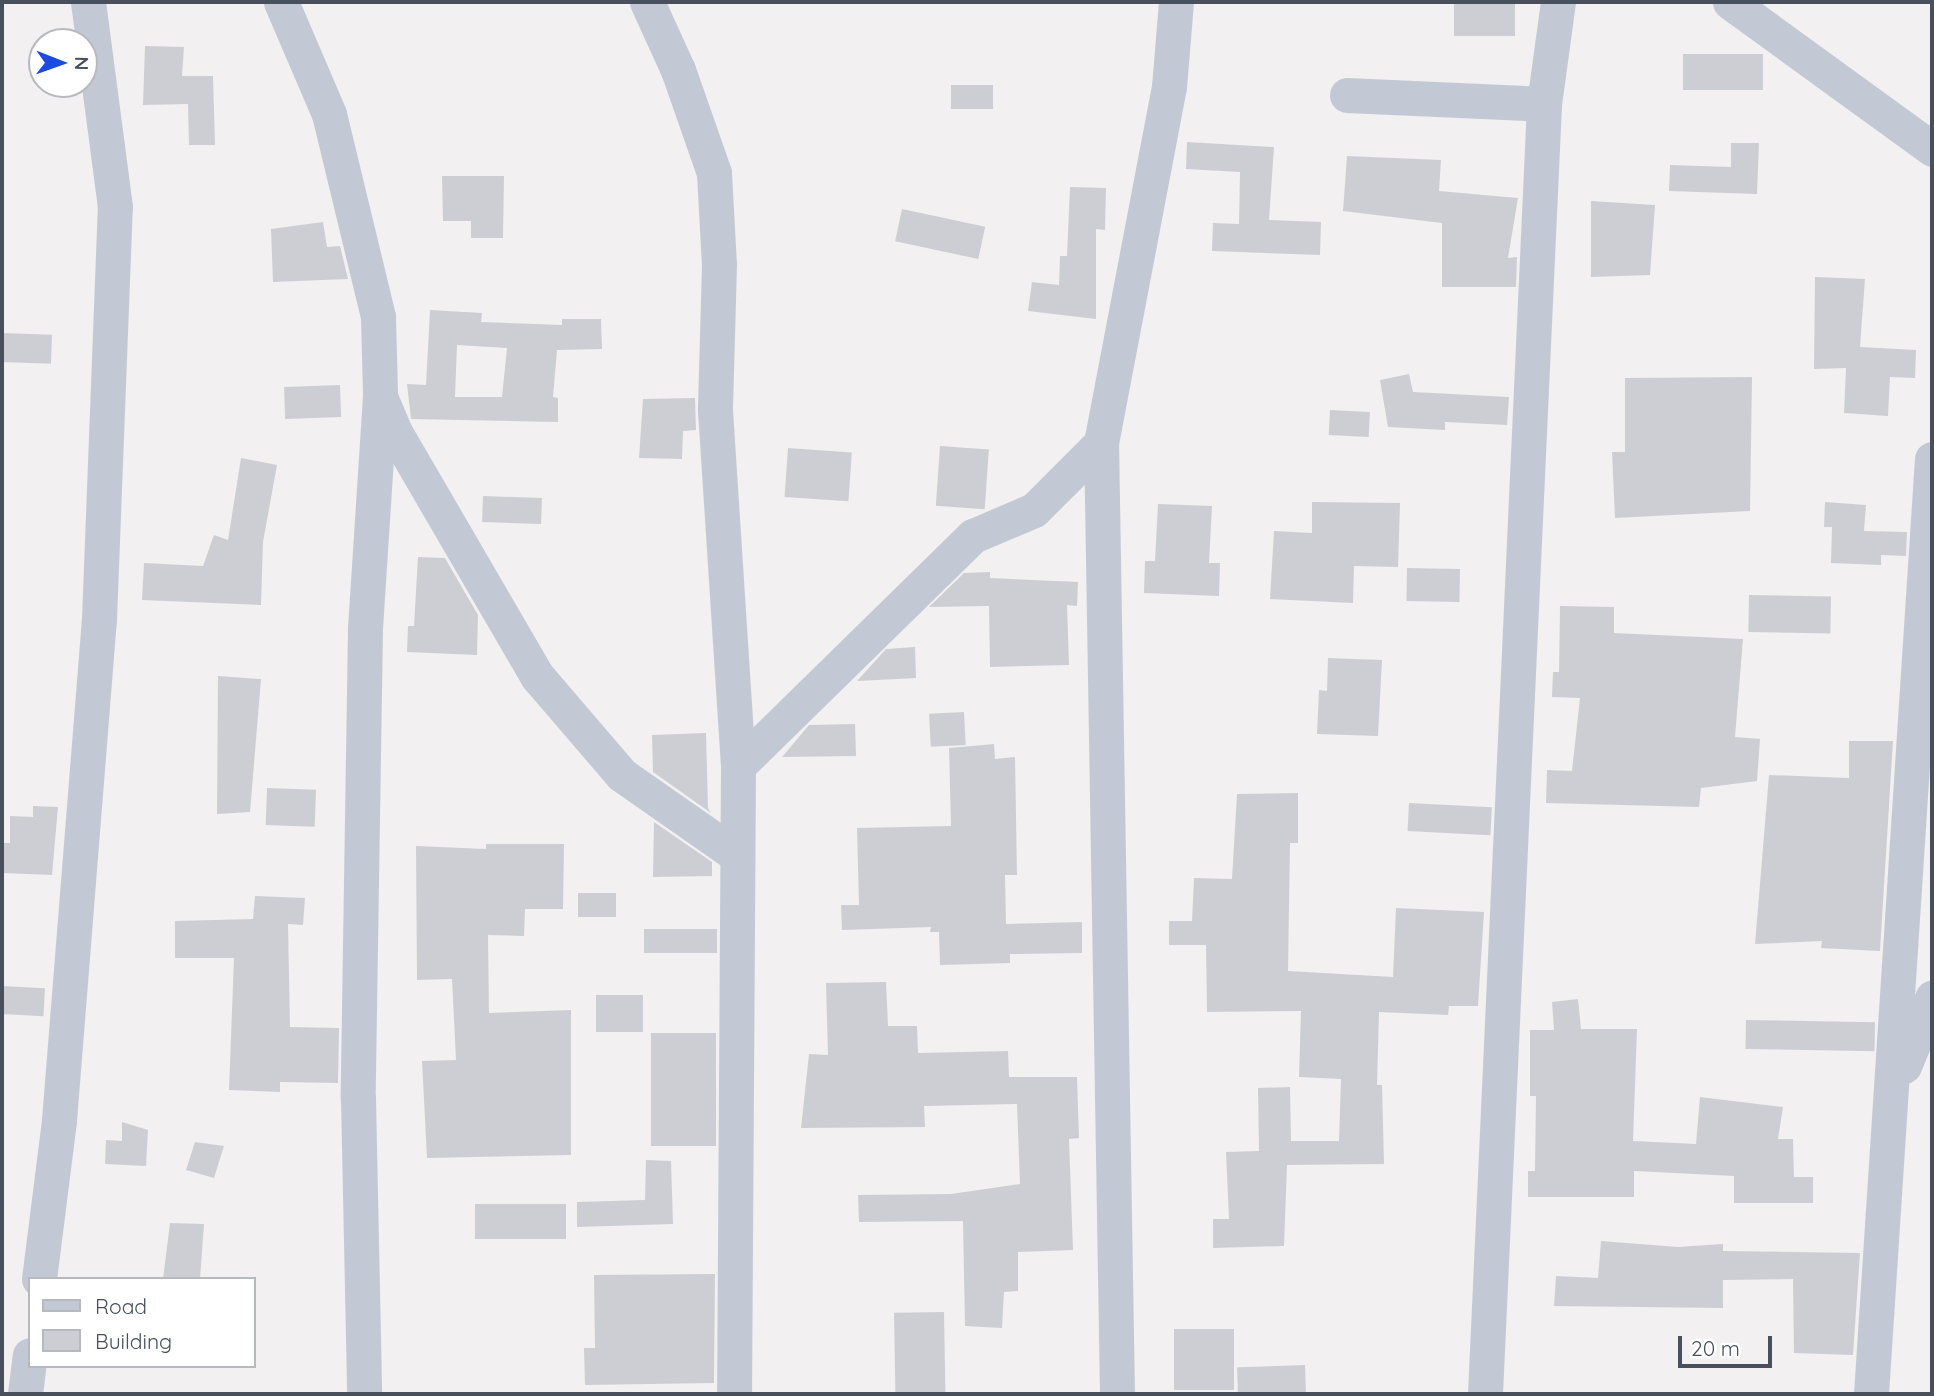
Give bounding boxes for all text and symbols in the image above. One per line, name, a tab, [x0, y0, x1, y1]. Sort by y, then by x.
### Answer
north arrow	[28, 28, 98, 98]
text: N	[70, 56, 94, 71]
legend	[28, 1277, 256, 1368]
text: Road	[95, 1293, 147, 1319]
scale bar	[1682, 1322, 1776, 1366]
text: Building	[95, 1328, 172, 1354]
text: 20 m	[1691, 1335, 1740, 1361]

